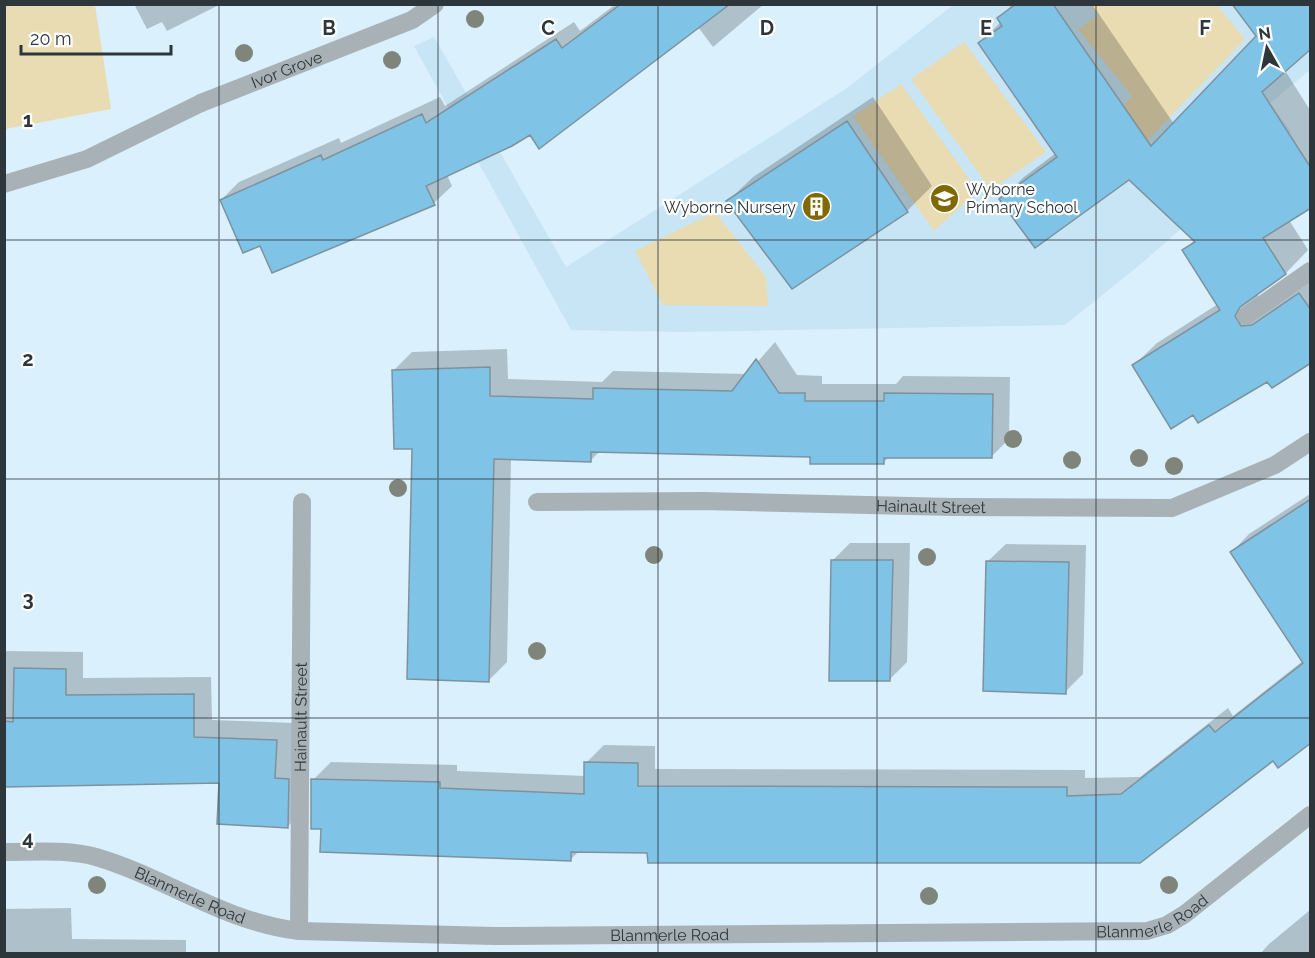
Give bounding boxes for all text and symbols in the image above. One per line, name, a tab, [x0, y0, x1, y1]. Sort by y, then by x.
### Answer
text: B	[322, 16, 336, 40]
text: C	[541, 16, 555, 40]
text: D	[760, 16, 774, 40]
text: E	[980, 16, 992, 40]
text: F	[1199, 16, 1211, 40]
scale bar	[21, 18, 171, 56]
north arrow	[1237, 18, 1297, 78]
text: N	[1257, 23, 1272, 44]
text: 20 m	[30, 28, 72, 49]
street label: Ivor Grove	[248, 47, 325, 92]
text: 1	[23, 108, 33, 132]
place label: Wyborne Primary School	[966, 180, 1078, 217]
school or university icon: Wyborne Primary School	[929, 182, 961, 214]
building icon: Wyborne Nursery	[801, 191, 833, 223]
place label: Wyborne Nursery	[664, 198, 796, 217]
text: 2	[22, 347, 34, 371]
street label: Hainault Street	[876, 496, 986, 517]
text: 3	[22, 587, 34, 611]
street label: Hainault Street	[291, 661, 310, 772]
text: 4	[22, 826, 34, 850]
street label: Blanmerle Road	[132, 862, 248, 927]
street label: Blanmerle Road	[1096, 890, 1212, 941]
street label: Blanmerle Road	[610, 925, 729, 945]

